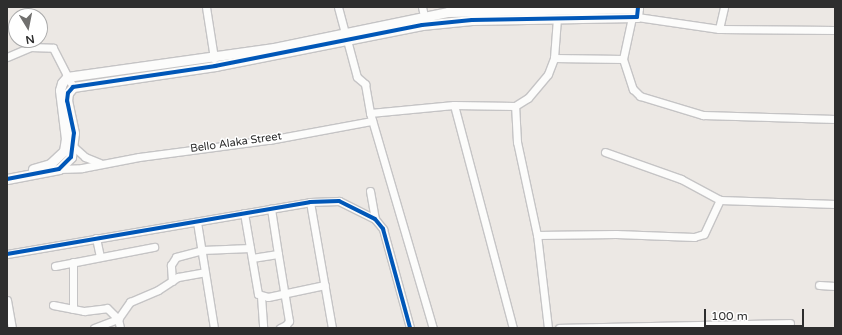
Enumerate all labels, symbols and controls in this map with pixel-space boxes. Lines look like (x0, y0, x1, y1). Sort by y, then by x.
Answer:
north arrow (8, 8, 48, 48)
text: N (25, 32, 35, 46)
street label: Bello Alaka Street (189, 130, 283, 156)
scale bar (706, 301, 806, 327)
text: 100 m (711, 309, 748, 323)

